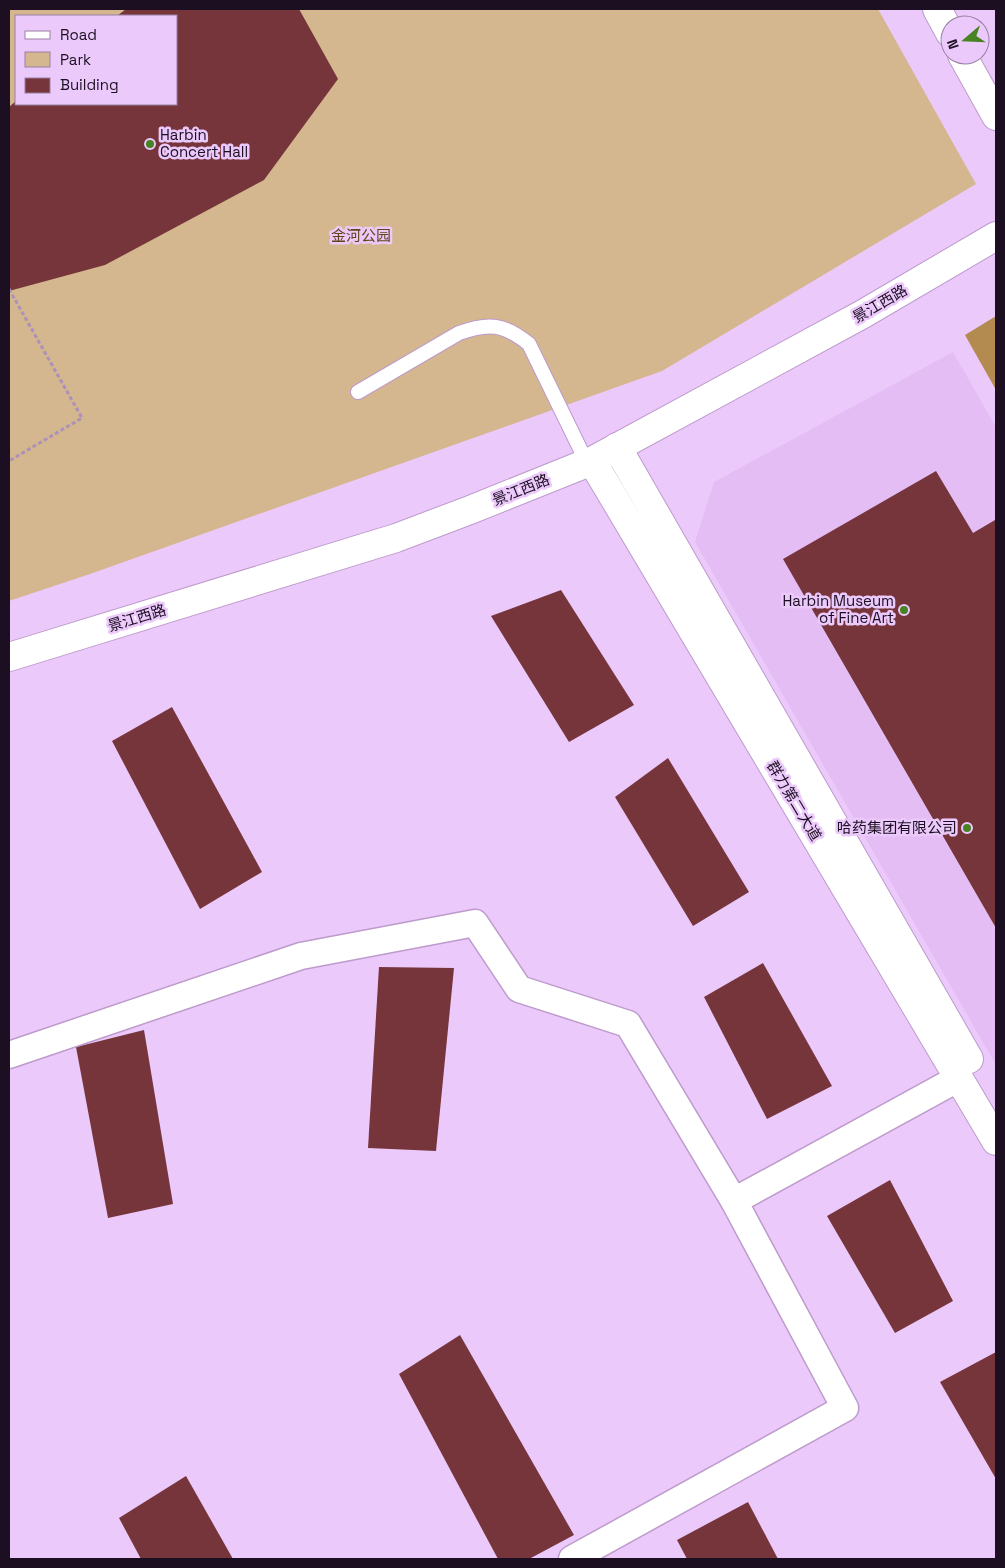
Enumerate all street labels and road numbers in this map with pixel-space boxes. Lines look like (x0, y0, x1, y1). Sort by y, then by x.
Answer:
street label: 景江西路 (849, 280, 910, 327)
street label: 景江西路 (489, 469, 552, 510)
street label: 景江西路 (105, 600, 168, 635)
street label: 群力第二大道 (763, 757, 826, 844)

